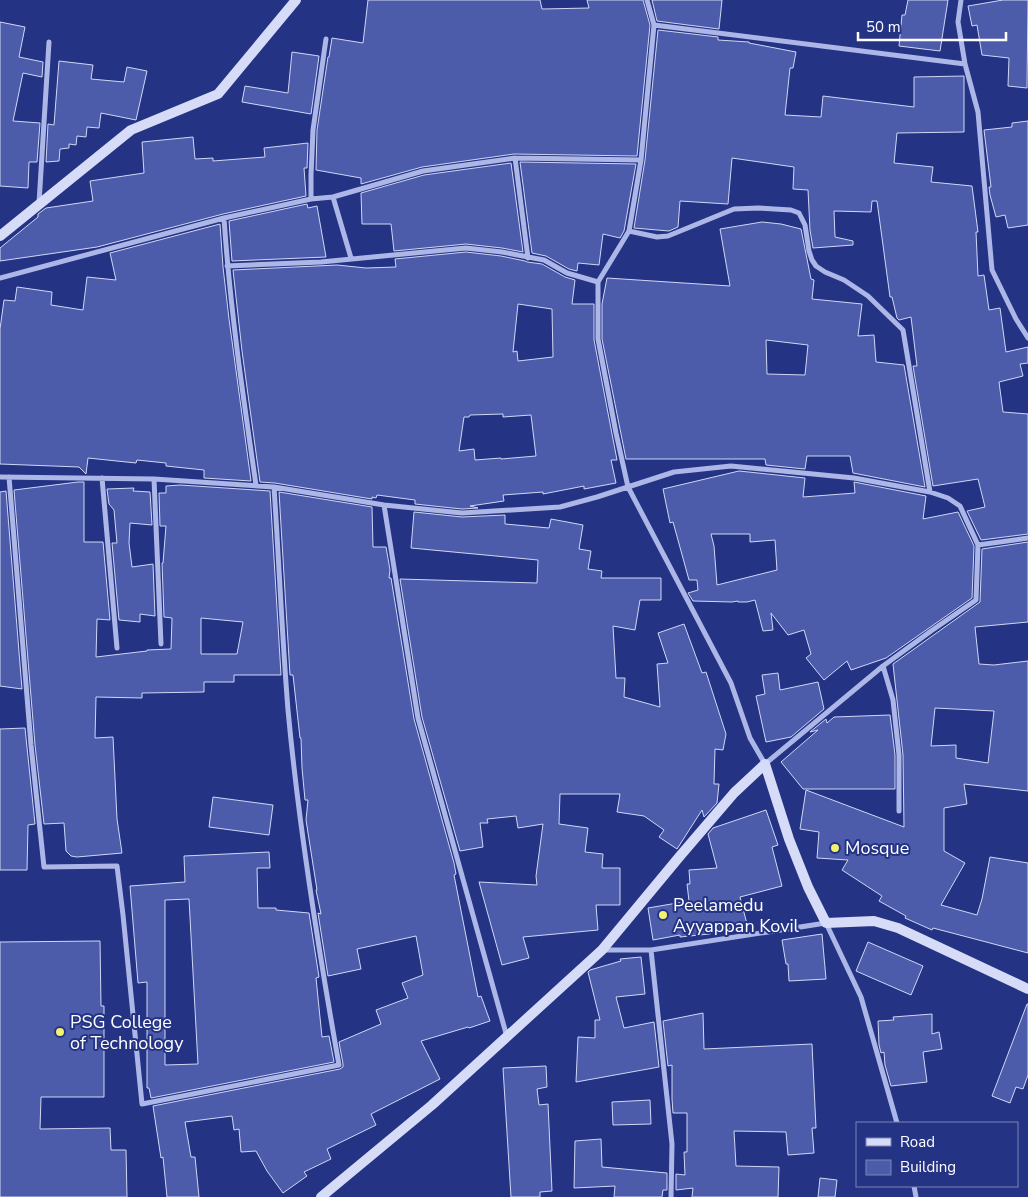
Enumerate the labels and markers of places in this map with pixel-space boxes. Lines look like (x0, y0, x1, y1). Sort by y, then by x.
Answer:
place label: Mosque (845, 836, 909, 860)
marker: Mosque (829, 842, 841, 854)
place label: Peelamedu Ayyappan Kovil (673, 893, 800, 938)
marker: Peelamedu Ayyappan Kovil (657, 909, 669, 921)
place label: PSG College of Technology (70, 1010, 184, 1055)
marker: PSG College of Technology (54, 1026, 66, 1038)

